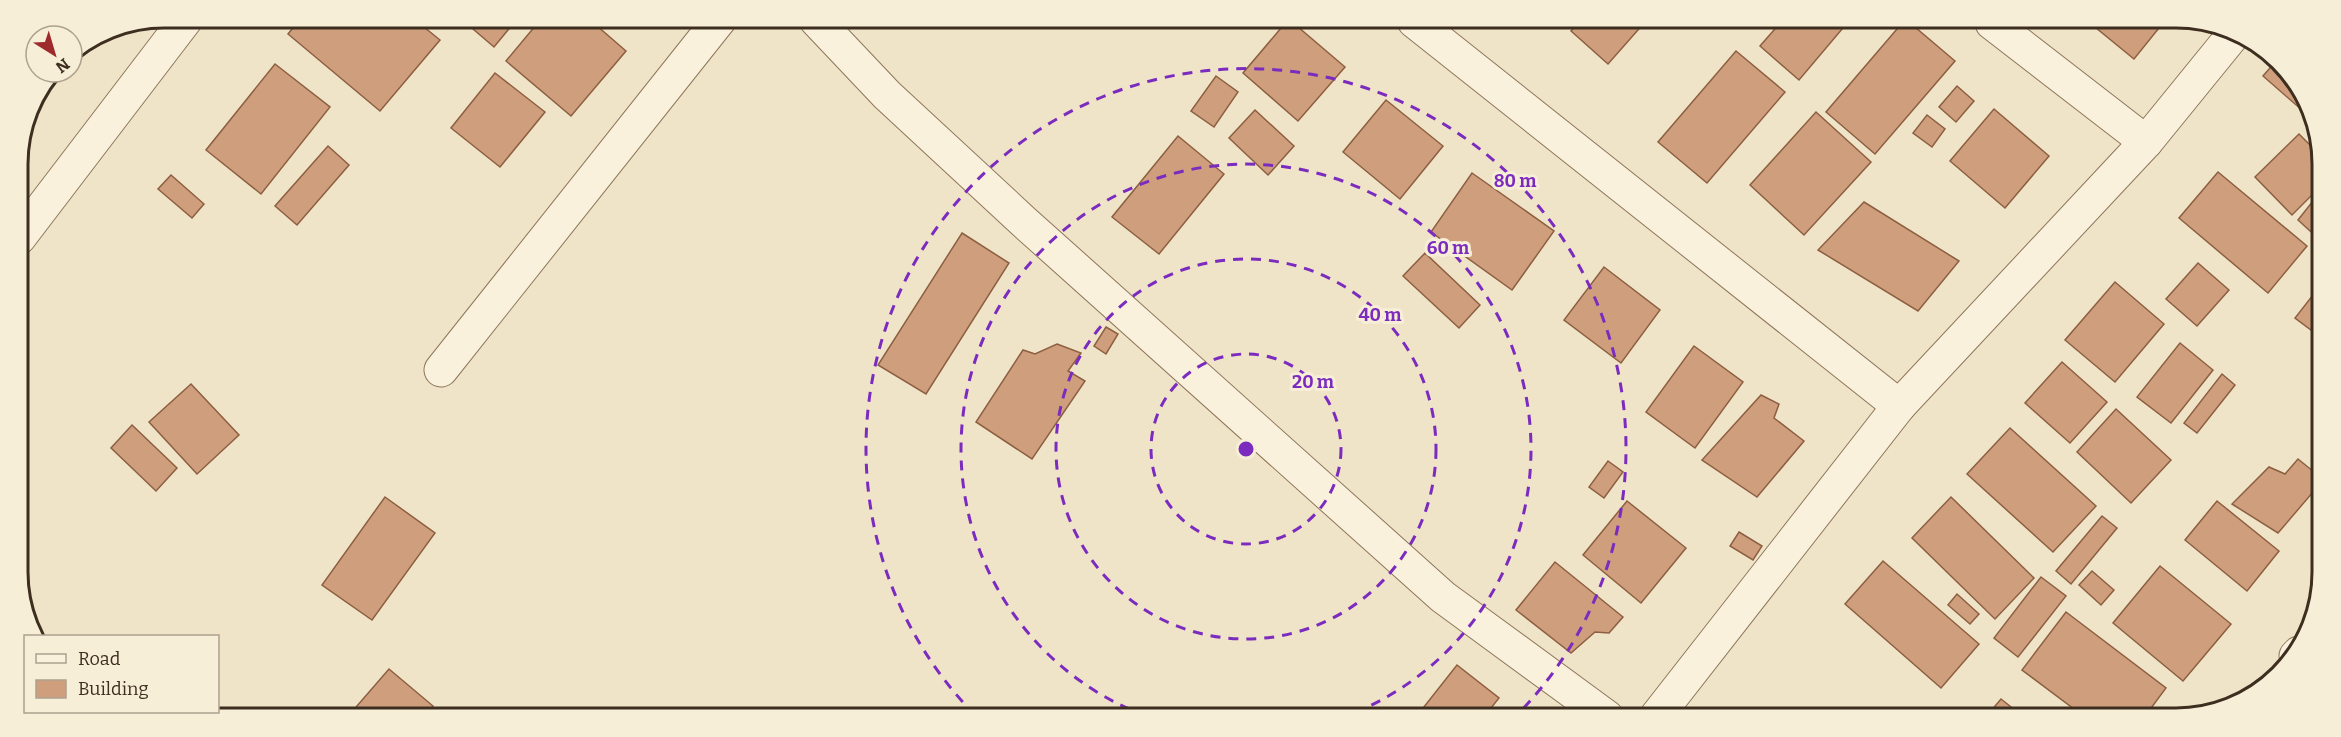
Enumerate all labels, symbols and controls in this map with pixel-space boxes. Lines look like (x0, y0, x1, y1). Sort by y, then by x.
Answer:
north arrow (24, 24, 84, 84)
text: N (52, 54, 73, 77)
text: 80 m (1494, 170, 1536, 192)
text: 60 m (1427, 237, 1469, 259)
text: 40 m (1359, 304, 1401, 326)
text: 20 m (1292, 371, 1334, 393)
centre of rings (1236, 439, 1256, 459)
legend (24, 635, 219, 713)
text: Road (78, 648, 121, 670)
text: Building (78, 678, 149, 700)

